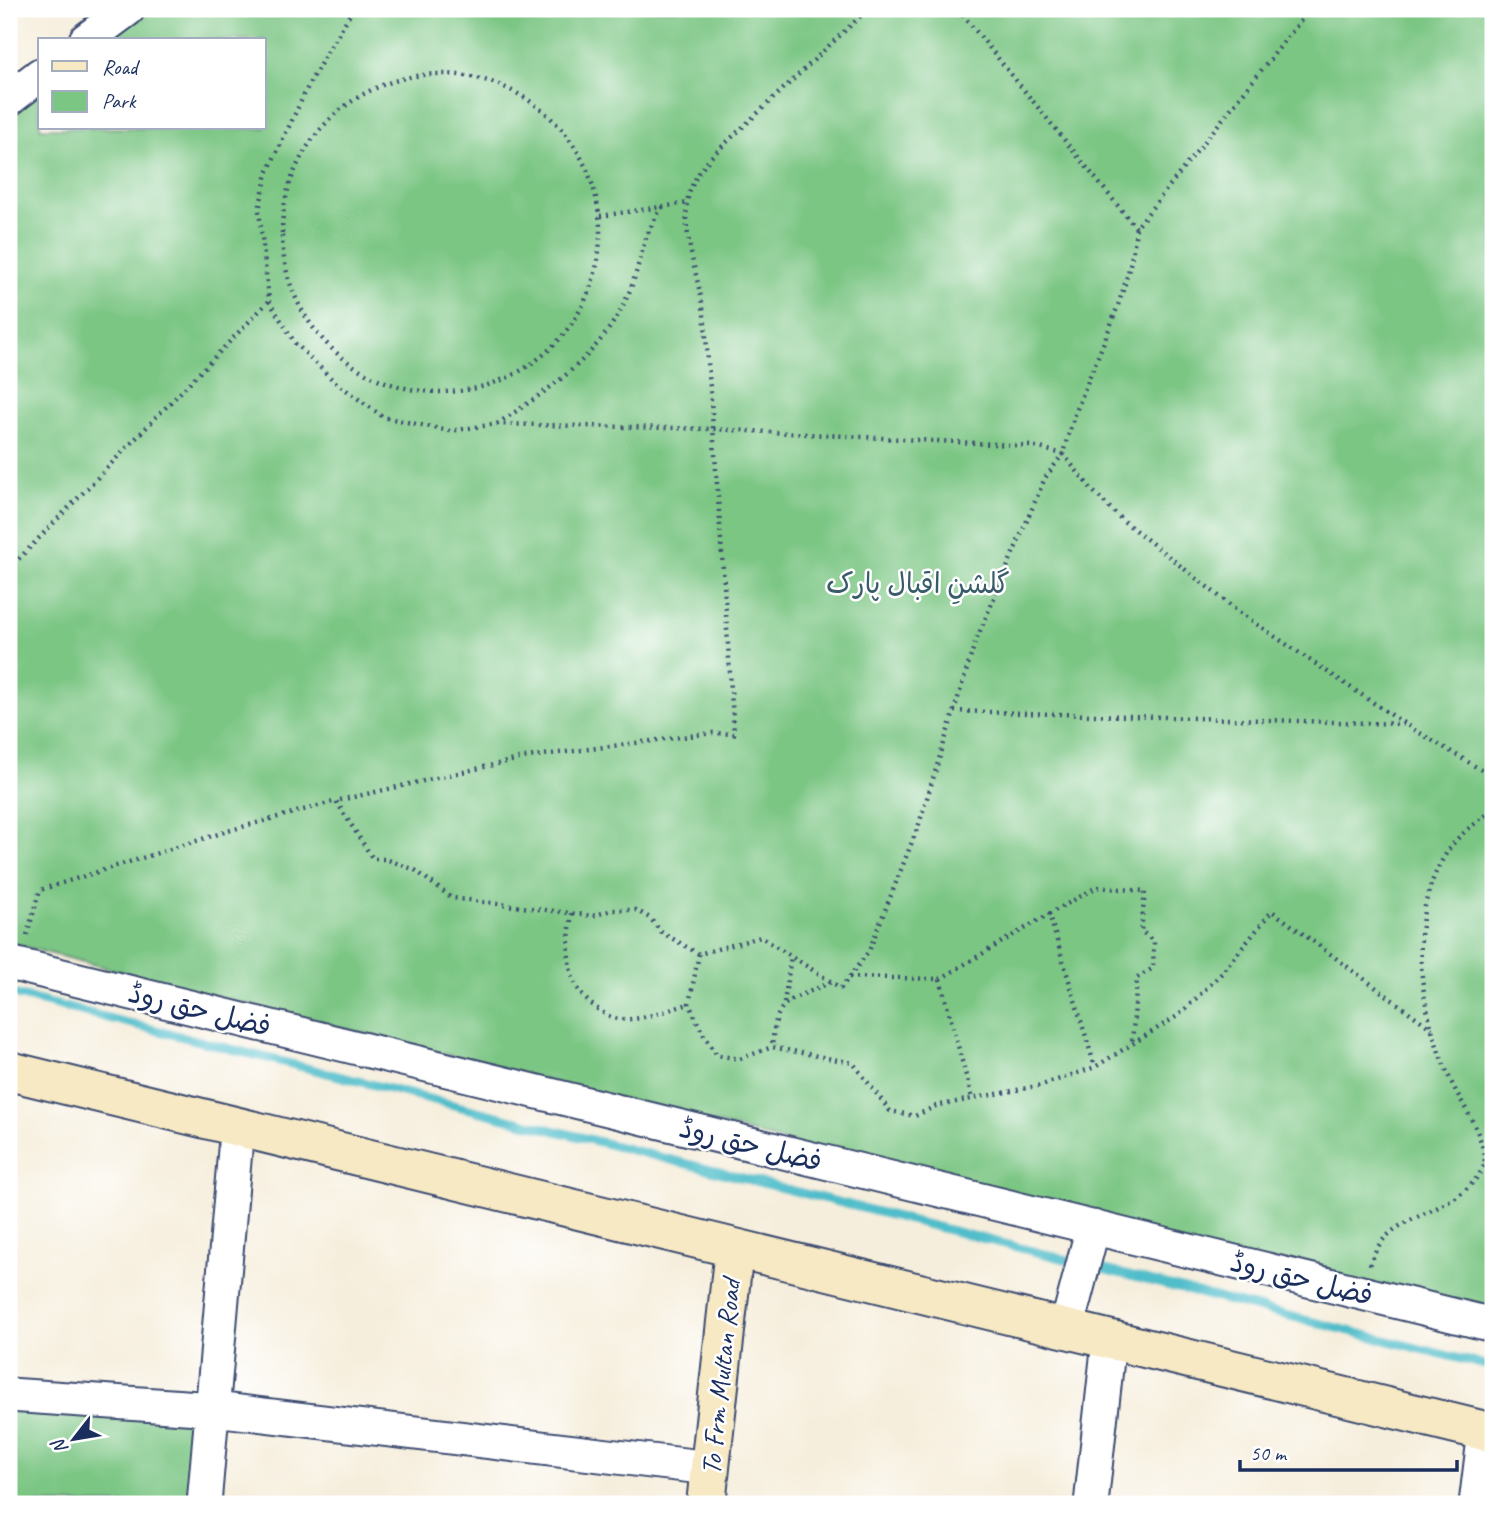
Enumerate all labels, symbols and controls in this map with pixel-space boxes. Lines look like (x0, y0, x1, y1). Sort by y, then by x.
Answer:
legend (38, 38, 266, 130)
text: Road (102, 54, 141, 80)
text: Park (102, 88, 137, 114)
park label: گلشنِ اقبال پارک (826, 566, 1010, 604)
street label: فضل حق روڈ (125, 975, 275, 1044)
street label: فضل حق روڈ (676, 1110, 826, 1179)
street label: فضل حق روڈ (1227, 1244, 1377, 1313)
street label: To Frm Multan Road (693, 1273, 749, 1477)
north arrow (38, 1404, 108, 1474)
scale bar (1240, 1429, 1456, 1473)
text: N (45, 1433, 74, 1458)
text: 50 m (1250, 1440, 1288, 1466)

